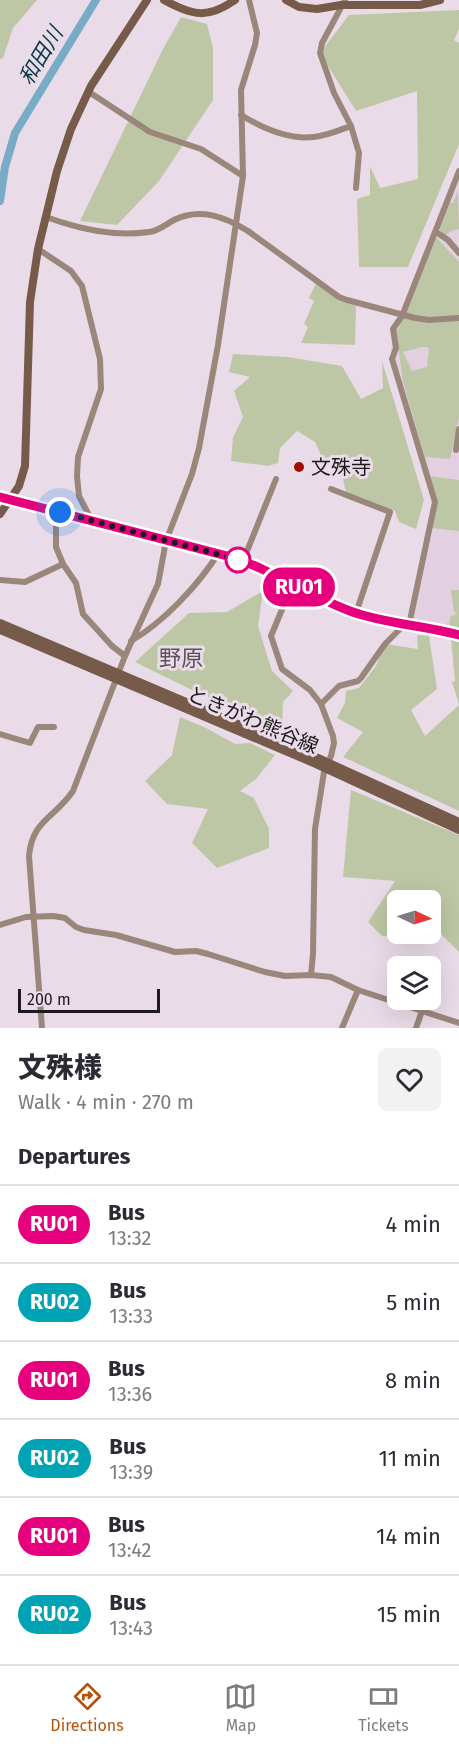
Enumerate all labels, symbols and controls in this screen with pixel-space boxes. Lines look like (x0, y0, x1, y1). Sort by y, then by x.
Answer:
water label: 和田川 (14, 21, 69, 90)
place label: 文殊寺 (311, 455, 371, 479)
marker: 文殊寺 (292, 460, 306, 474)
your location (45, 497, 75, 527)
unlabelled marker (225, 547, 251, 573)
line badge: RU01 (257, 568, 341, 606)
text: RU01 (275, 574, 323, 600)
district label: 野原 (159, 645, 203, 672)
street label: ときがわ熊谷線 (184, 682, 322, 758)
north arrow (387, 890, 441, 944)
map controls (387, 890, 441, 1010)
button: layers (387, 956, 441, 1010)
scale bar (18, 986, 160, 1013)
text: 200 m (27, 990, 71, 1009)
button: heart (378, 1048, 441, 1111)
text: 文殊様 (18, 1051, 102, 1084)
text: Walk · 4 min · 270 m (18, 1090, 194, 1114)
text: Departures (18, 1143, 130, 1170)
text: Bus (108, 1199, 145, 1226)
text: RU01 (30, 1211, 78, 1237)
text: 4 min (386, 1211, 441, 1238)
text: 13:32 (108, 1226, 151, 1250)
text: Bus (109, 1277, 146, 1304)
text: RU02 (30, 1289, 79, 1315)
text: 5 min (386, 1289, 441, 1316)
text: 13:33 (109, 1304, 153, 1328)
text: Bus (108, 1355, 145, 1382)
text: RU01 (30, 1367, 78, 1393)
text: 8 min (385, 1367, 441, 1394)
text: 13:36 (108, 1382, 152, 1406)
text: Bus (109, 1433, 146, 1460)
text: RU02 (30, 1445, 79, 1471)
text: 11 min (378, 1445, 441, 1472)
text: 13:39 (109, 1460, 153, 1484)
text: Bus (108, 1511, 145, 1538)
text: RU01 (30, 1523, 78, 1549)
text: 14 min (376, 1523, 441, 1550)
text: 13:42 (108, 1538, 152, 1562)
text: Bus (109, 1589, 146, 1616)
text: RU02 (30, 1601, 79, 1627)
text: 15 min (377, 1601, 441, 1628)
text: 13:43 (109, 1616, 153, 1640)
tab: Directions (50, 1680, 124, 1735)
tab: Map (224, 1680, 257, 1735)
tab: Tickets (358, 1680, 409, 1735)

